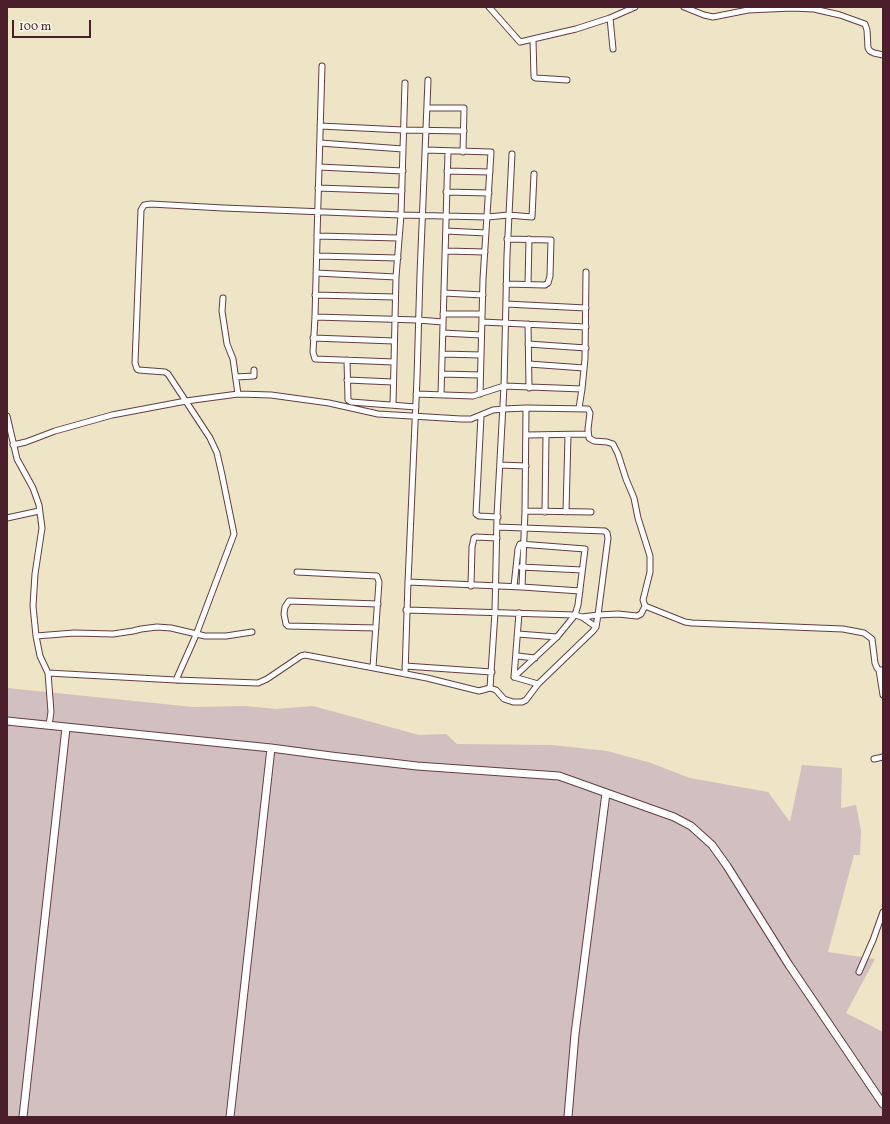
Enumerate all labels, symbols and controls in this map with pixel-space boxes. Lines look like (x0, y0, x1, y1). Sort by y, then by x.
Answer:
scale bar (14, 12, 93, 38)
text: 100 m (19, 19, 51, 35)

